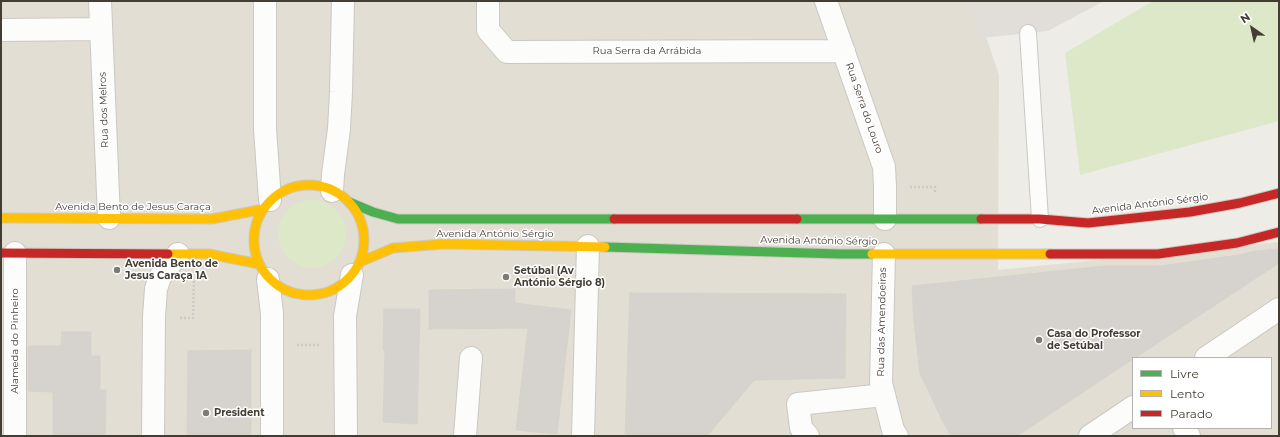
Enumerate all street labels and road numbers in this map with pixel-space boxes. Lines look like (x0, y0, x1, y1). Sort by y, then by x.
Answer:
street label: Rua Serra da Arrábida (593, 45, 701, 57)
street label: Rua Serra do Louro (843, 61, 885, 155)
street label: Rua dos Melros (97, 72, 111, 148)
street label: Avenida António Sérgio (1091, 191, 1209, 217)
street label: Avenida Bento de Jesus Caraça (55, 201, 211, 213)
street label: Avenida António Sérgio (436, 228, 554, 240)
street label: Avenida António Sérgio (760, 234, 878, 248)
street label: Rua das Amendoeiras (875, 267, 889, 377)
street label: Alameda do Pinheiro (9, 288, 21, 394)

